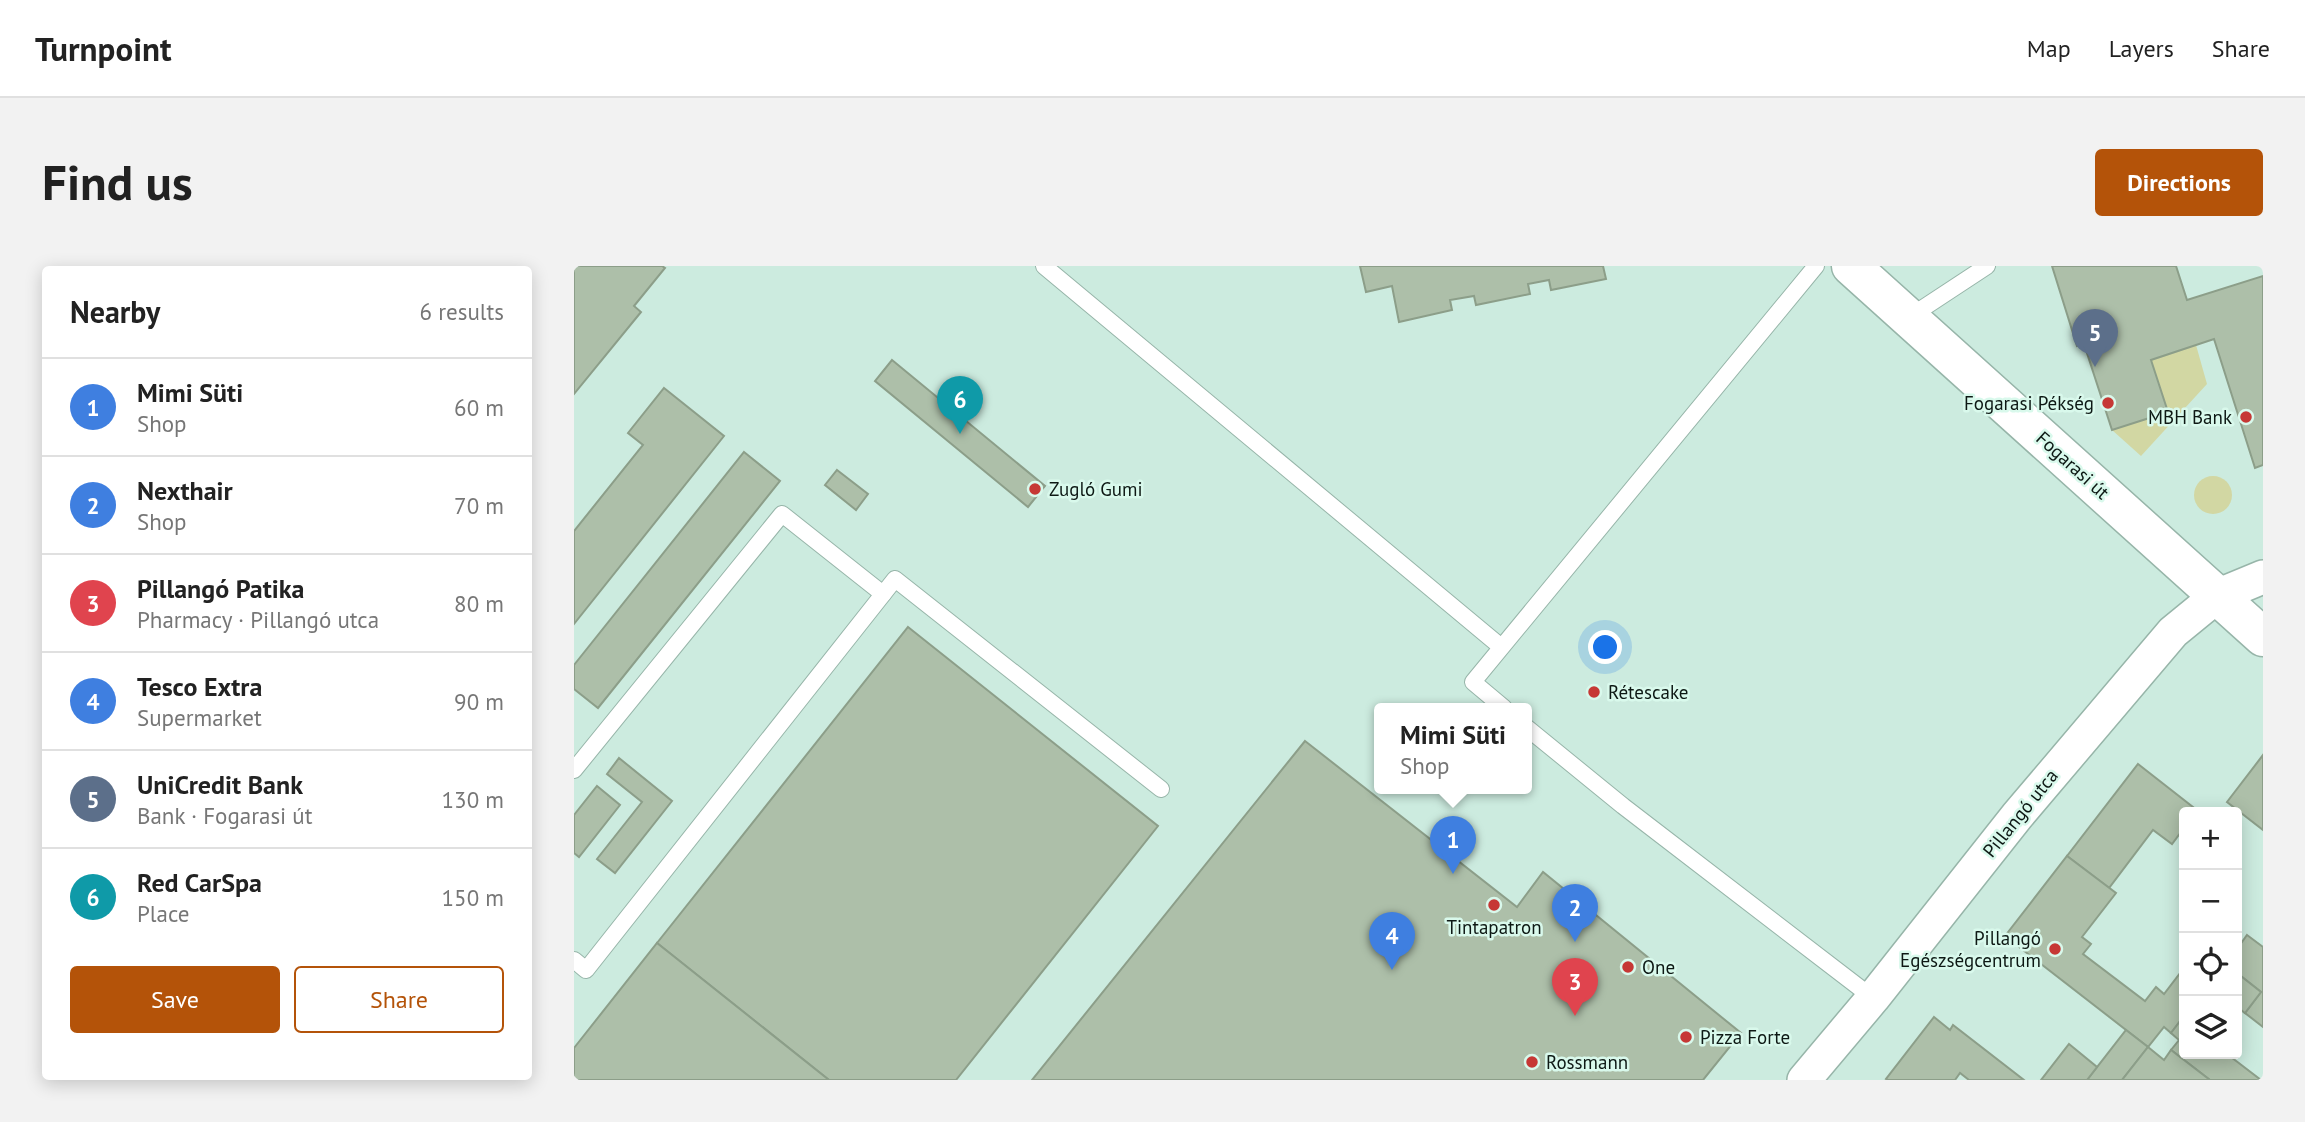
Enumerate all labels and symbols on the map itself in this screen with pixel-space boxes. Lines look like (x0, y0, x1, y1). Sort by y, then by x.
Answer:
pin: 5 (2072, 309, 2118, 367)
pin: 6 (937, 376, 983, 434)
place label: Fogarasi Pékség (1964, 391, 2094, 415)
marker: Fogarasi Pékség (2100, 395, 2116, 411)
place label: MBH Bank (2148, 405, 2232, 429)
marker: MBH Bank (2238, 409, 2254, 425)
street label: Fogarasi út (2031, 426, 2115, 505)
place label: Zugló Gumi (1049, 477, 1143, 501)
marker: Zugló Gumi (1027, 481, 1043, 497)
your location (1588, 630, 1622, 664)
place label: Rétescake (1608, 680, 1688, 704)
marker: Rétescake (1586, 684, 1602, 700)
street label: Pillangó utca (1977, 764, 2063, 862)
pin: 1 (1430, 816, 1476, 874)
pin: 2 (1552, 884, 1598, 942)
marker: Tintapatron (1486, 897, 1502, 913)
pin: 4 (1369, 912, 1415, 970)
place label: Tintapatron (1446, 915, 1542, 939)
place label: Pillangó Egészségcentrum (1900, 926, 2041, 972)
marker: Pillangó Egészségcentrum (2047, 941, 2063, 957)
place label: One (1642, 955, 1675, 979)
pin: 3 (1552, 958, 1598, 1016)
marker: One (1620, 959, 1636, 975)
place label: Pizza Forte (1700, 1025, 1790, 1049)
marker: Pizza Forte (1678, 1029, 1694, 1045)
place label: Rossmann (1546, 1050, 1628, 1074)
marker: Rossmann (1524, 1054, 1540, 1070)

